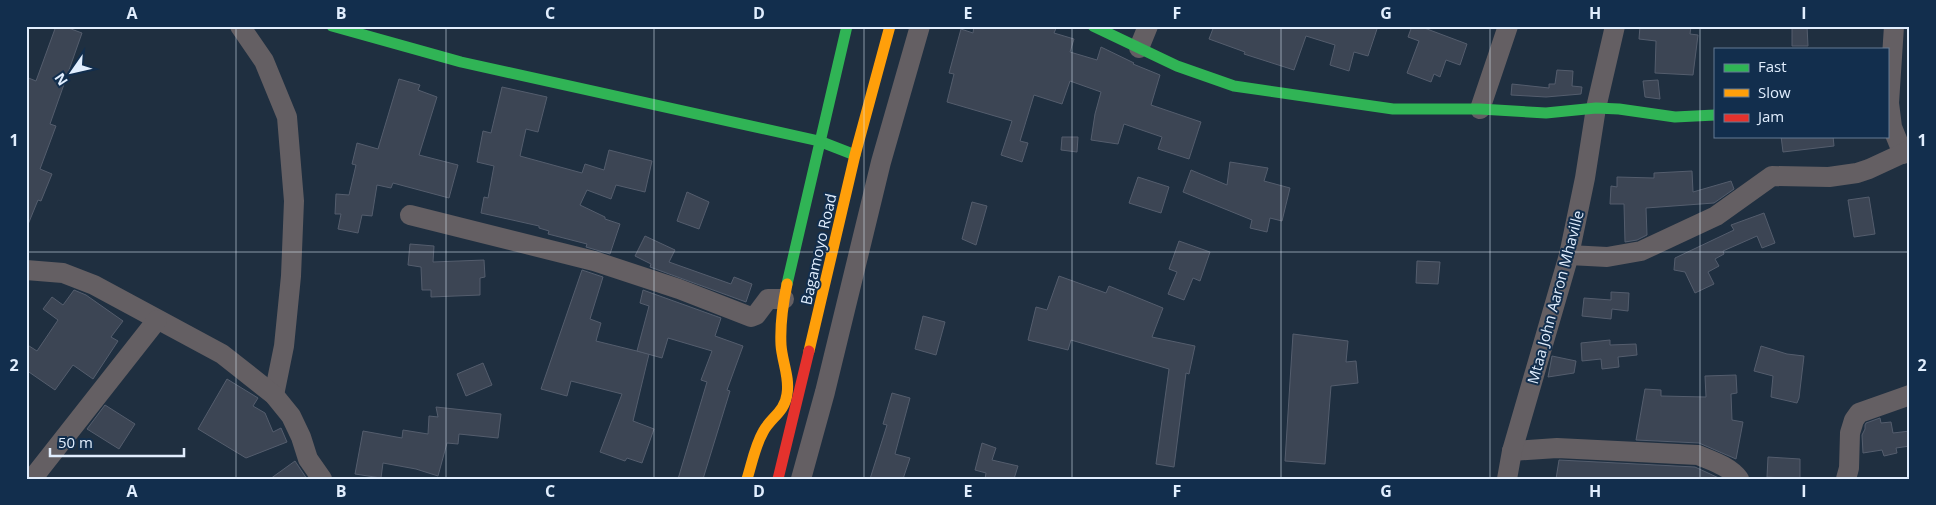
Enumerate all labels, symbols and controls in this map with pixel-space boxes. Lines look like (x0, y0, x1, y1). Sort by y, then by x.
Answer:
text: A (126, 2, 138, 24)
text: B (336, 2, 346, 24)
text: C (545, 2, 555, 24)
text: D (753, 2, 765, 24)
text: E (964, 2, 973, 24)
text: F (1173, 2, 1181, 24)
text: G (1380, 2, 1392, 24)
text: H (1589, 2, 1601, 24)
text: I (1801, 2, 1807, 24)
north arrow (48, 48, 98, 98)
legend (1714, 48, 1888, 138)
text: Fast (1758, 56, 1787, 76)
text: N (50, 70, 72, 90)
text: Slow (1758, 82, 1791, 102)
text: Jam (1756, 106, 1784, 126)
text: 1 (9, 129, 19, 151)
text: 1 (1917, 129, 1927, 151)
street label: Bagamoyo Road (795, 191, 841, 307)
street label: Mtaa John Aaron Mhaville (1522, 208, 1588, 386)
text: 2 (9, 354, 19, 376)
text: 2 (1917, 354, 1927, 376)
scale bar (50, 425, 184, 457)
text: 50 m (58, 432, 93, 452)
text: A (126, 480, 138, 502)
text: B (336, 480, 346, 502)
text: C (545, 480, 555, 502)
text: D (753, 480, 765, 502)
text: E (964, 480, 973, 502)
text: F (1173, 480, 1181, 502)
text: G (1380, 480, 1392, 502)
text: H (1589, 480, 1601, 502)
text: I (1801, 480, 1807, 502)

